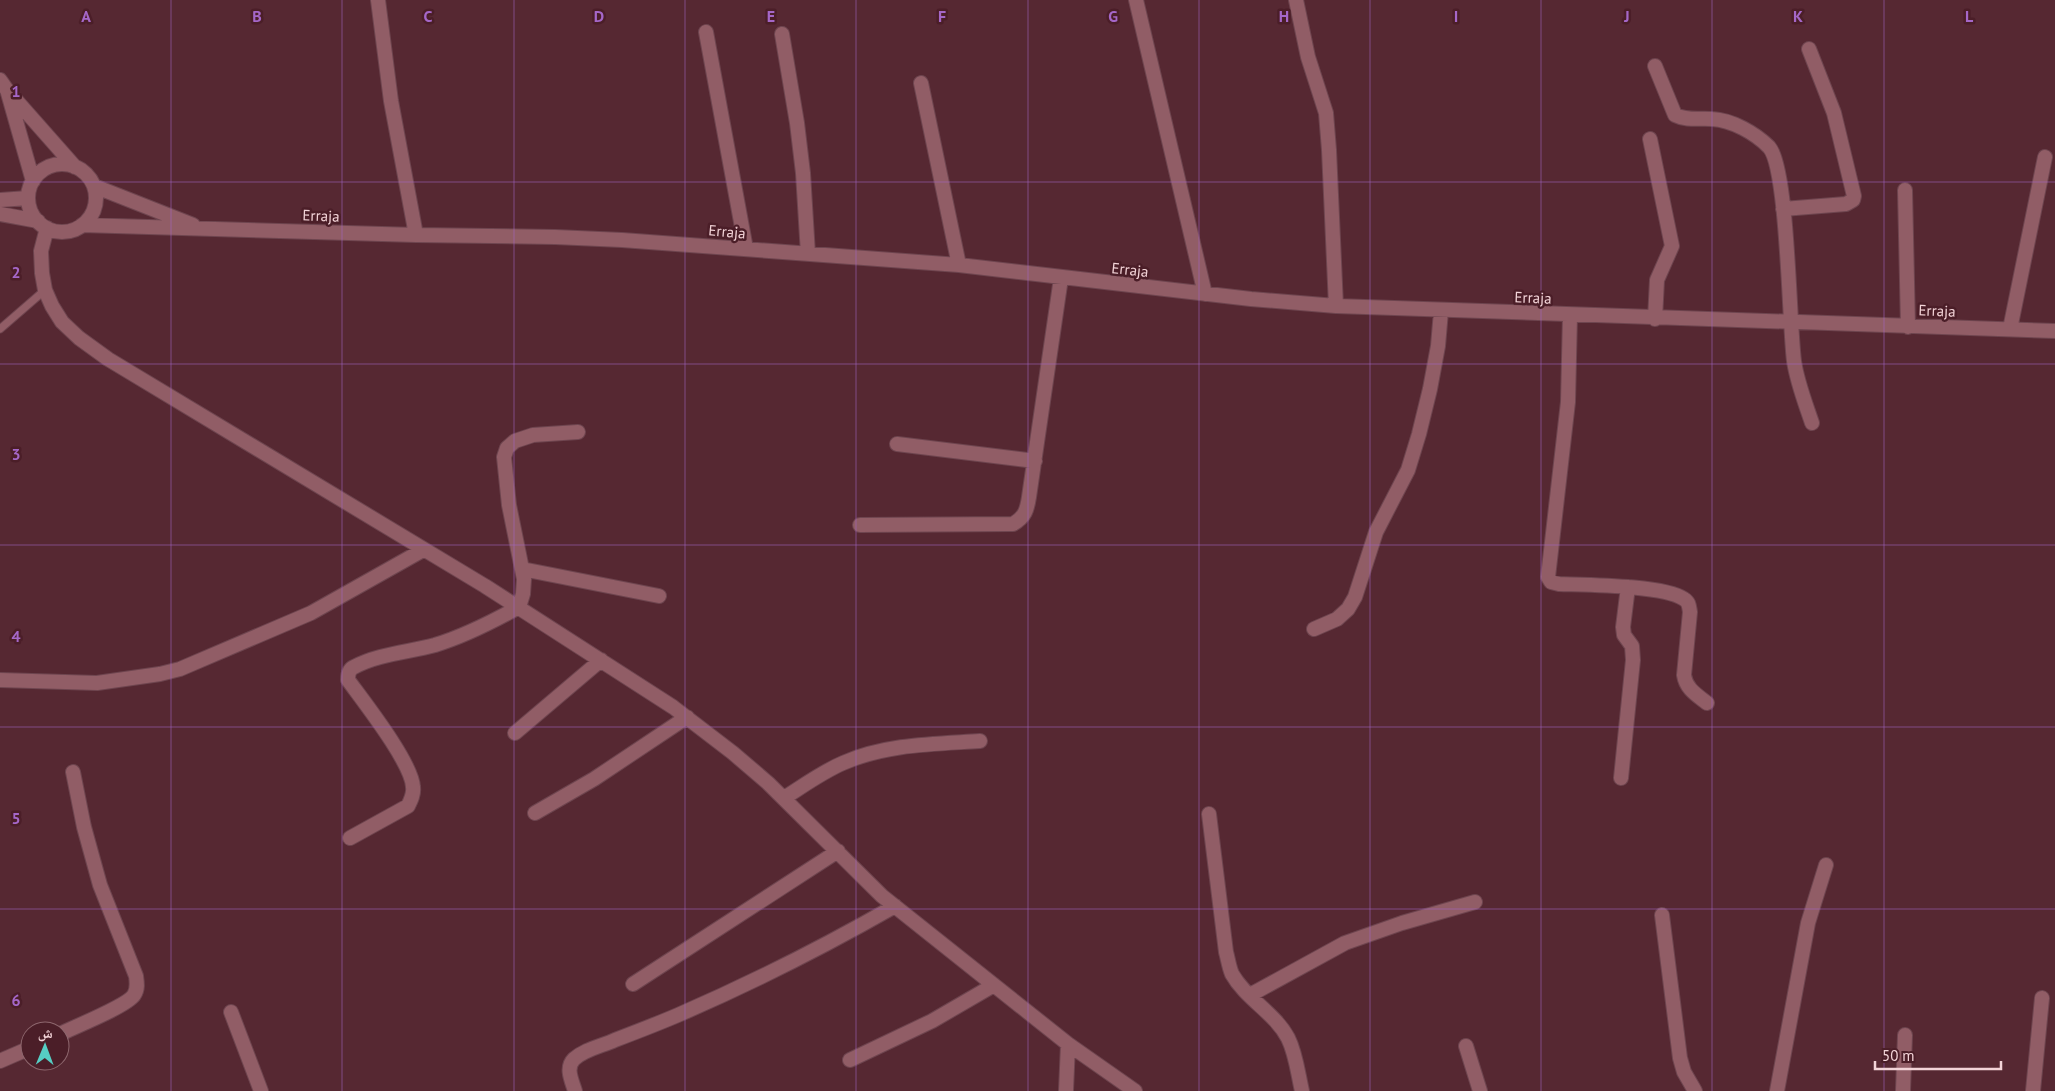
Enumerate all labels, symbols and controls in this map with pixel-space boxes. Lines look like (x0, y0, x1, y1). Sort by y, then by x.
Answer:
text: A (81, 6, 91, 26)
text: B (252, 6, 262, 26)
text: C (424, 6, 433, 26)
text: D (594, 6, 604, 26)
text: E (767, 6, 775, 26)
text: F (938, 6, 946, 26)
text: G (1108, 6, 1118, 26)
text: H (1279, 6, 1289, 26)
text: I (1454, 6, 1458, 26)
text: J (1623, 6, 1630, 26)
text: K (1793, 6, 1803, 26)
text: L (1965, 6, 1974, 26)
text: 1 (11, 81, 21, 101)
street label: Erraja (302, 205, 340, 226)
street label: Erraja (708, 220, 746, 243)
street label: Erraja (1111, 258, 1150, 281)
text: 2 (11, 262, 21, 282)
street label: Erraja (1514, 287, 1552, 308)
street label: Erraja (1918, 300, 1956, 321)
text: 3 (11, 444, 21, 464)
text: 4 (11, 626, 21, 646)
text: 5 (11, 808, 21, 828)
text: 6 (11, 990, 21, 1010)
north arrow (20, 1021, 70, 1071)
text: ش (38, 1024, 53, 1042)
scale bar (1875, 1038, 2001, 1070)
text: 50 m (1882, 1046, 1915, 1065)

